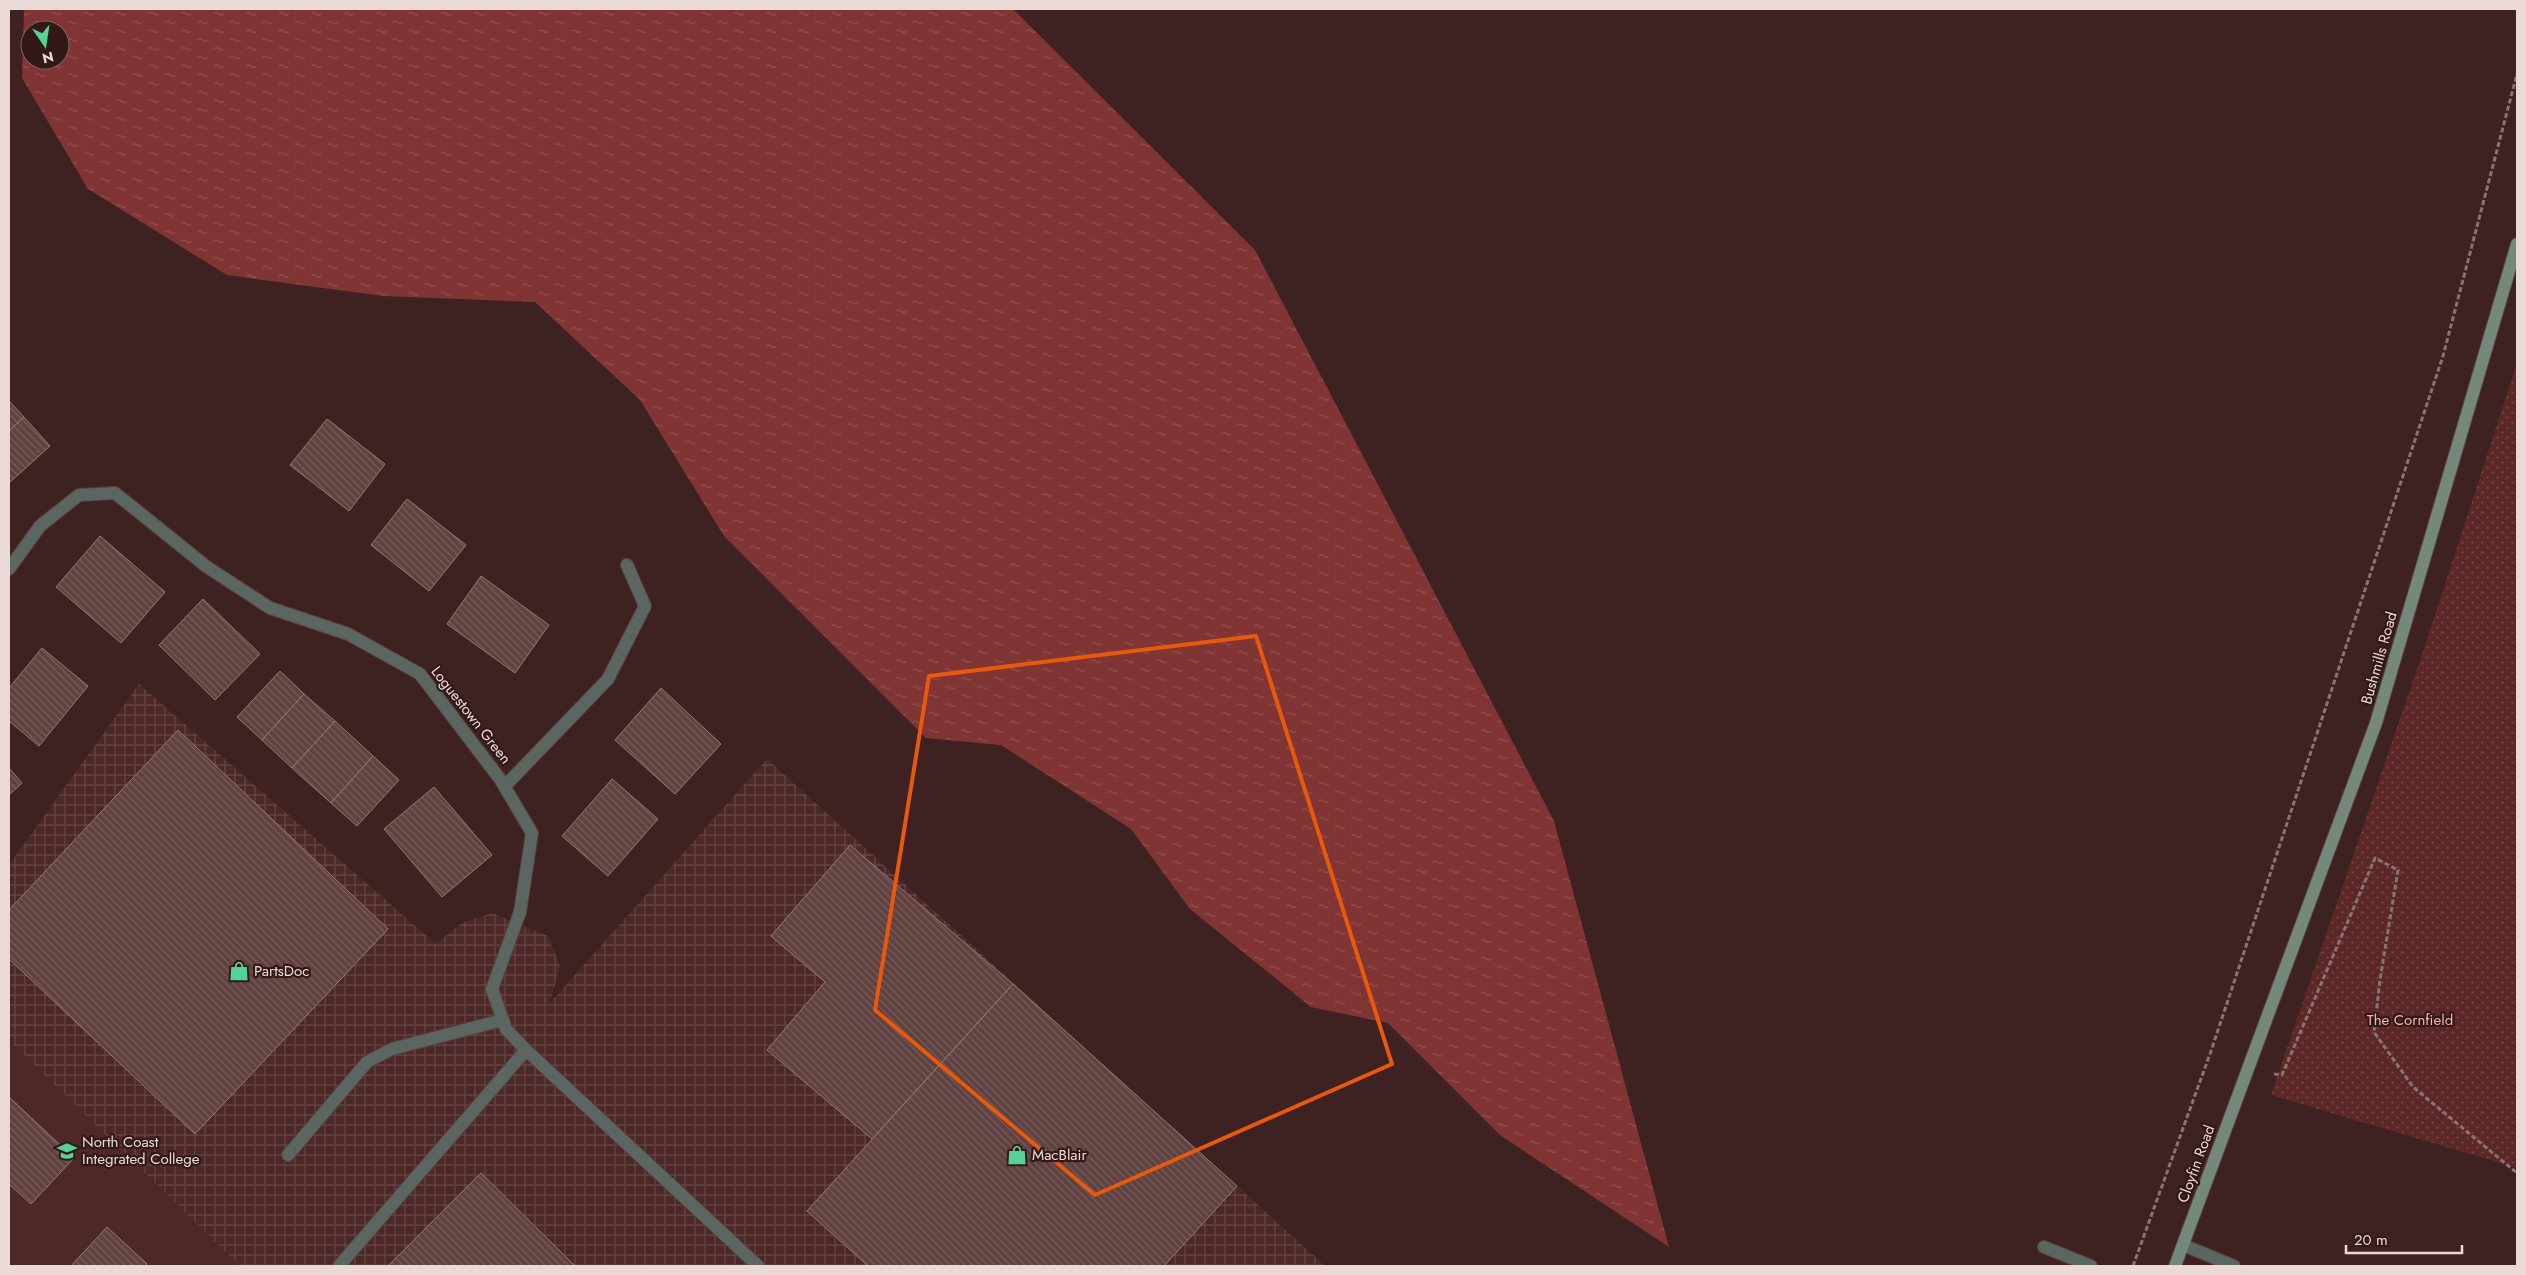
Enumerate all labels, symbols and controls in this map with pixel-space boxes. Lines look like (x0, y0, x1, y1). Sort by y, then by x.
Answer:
north arrow (20, 20, 70, 70)
text: N (40, 47, 56, 69)
street label: Bushmills Road (2355, 609, 2403, 707)
street label: Loguestown Green (426, 661, 516, 769)
shop icon: PartsDoc (228, 960, 250, 982)
place label: PartsDoc (254, 960, 309, 982)
park label: The Cornfield (2367, 1009, 2453, 1031)
street label: Cloyfin Road (2172, 1122, 2220, 1206)
place label: North Coast Integrated College (82, 1131, 200, 1170)
school or university icon: North Coast Integrated College (56, 1140, 78, 1162)
shop icon: MacBlair (1006, 1144, 1028, 1166)
place label: MacBlair (1032, 1144, 1087, 1166)
scale bar (2346, 1222, 2462, 1254)
text: 20 m (2354, 1229, 2388, 1251)

